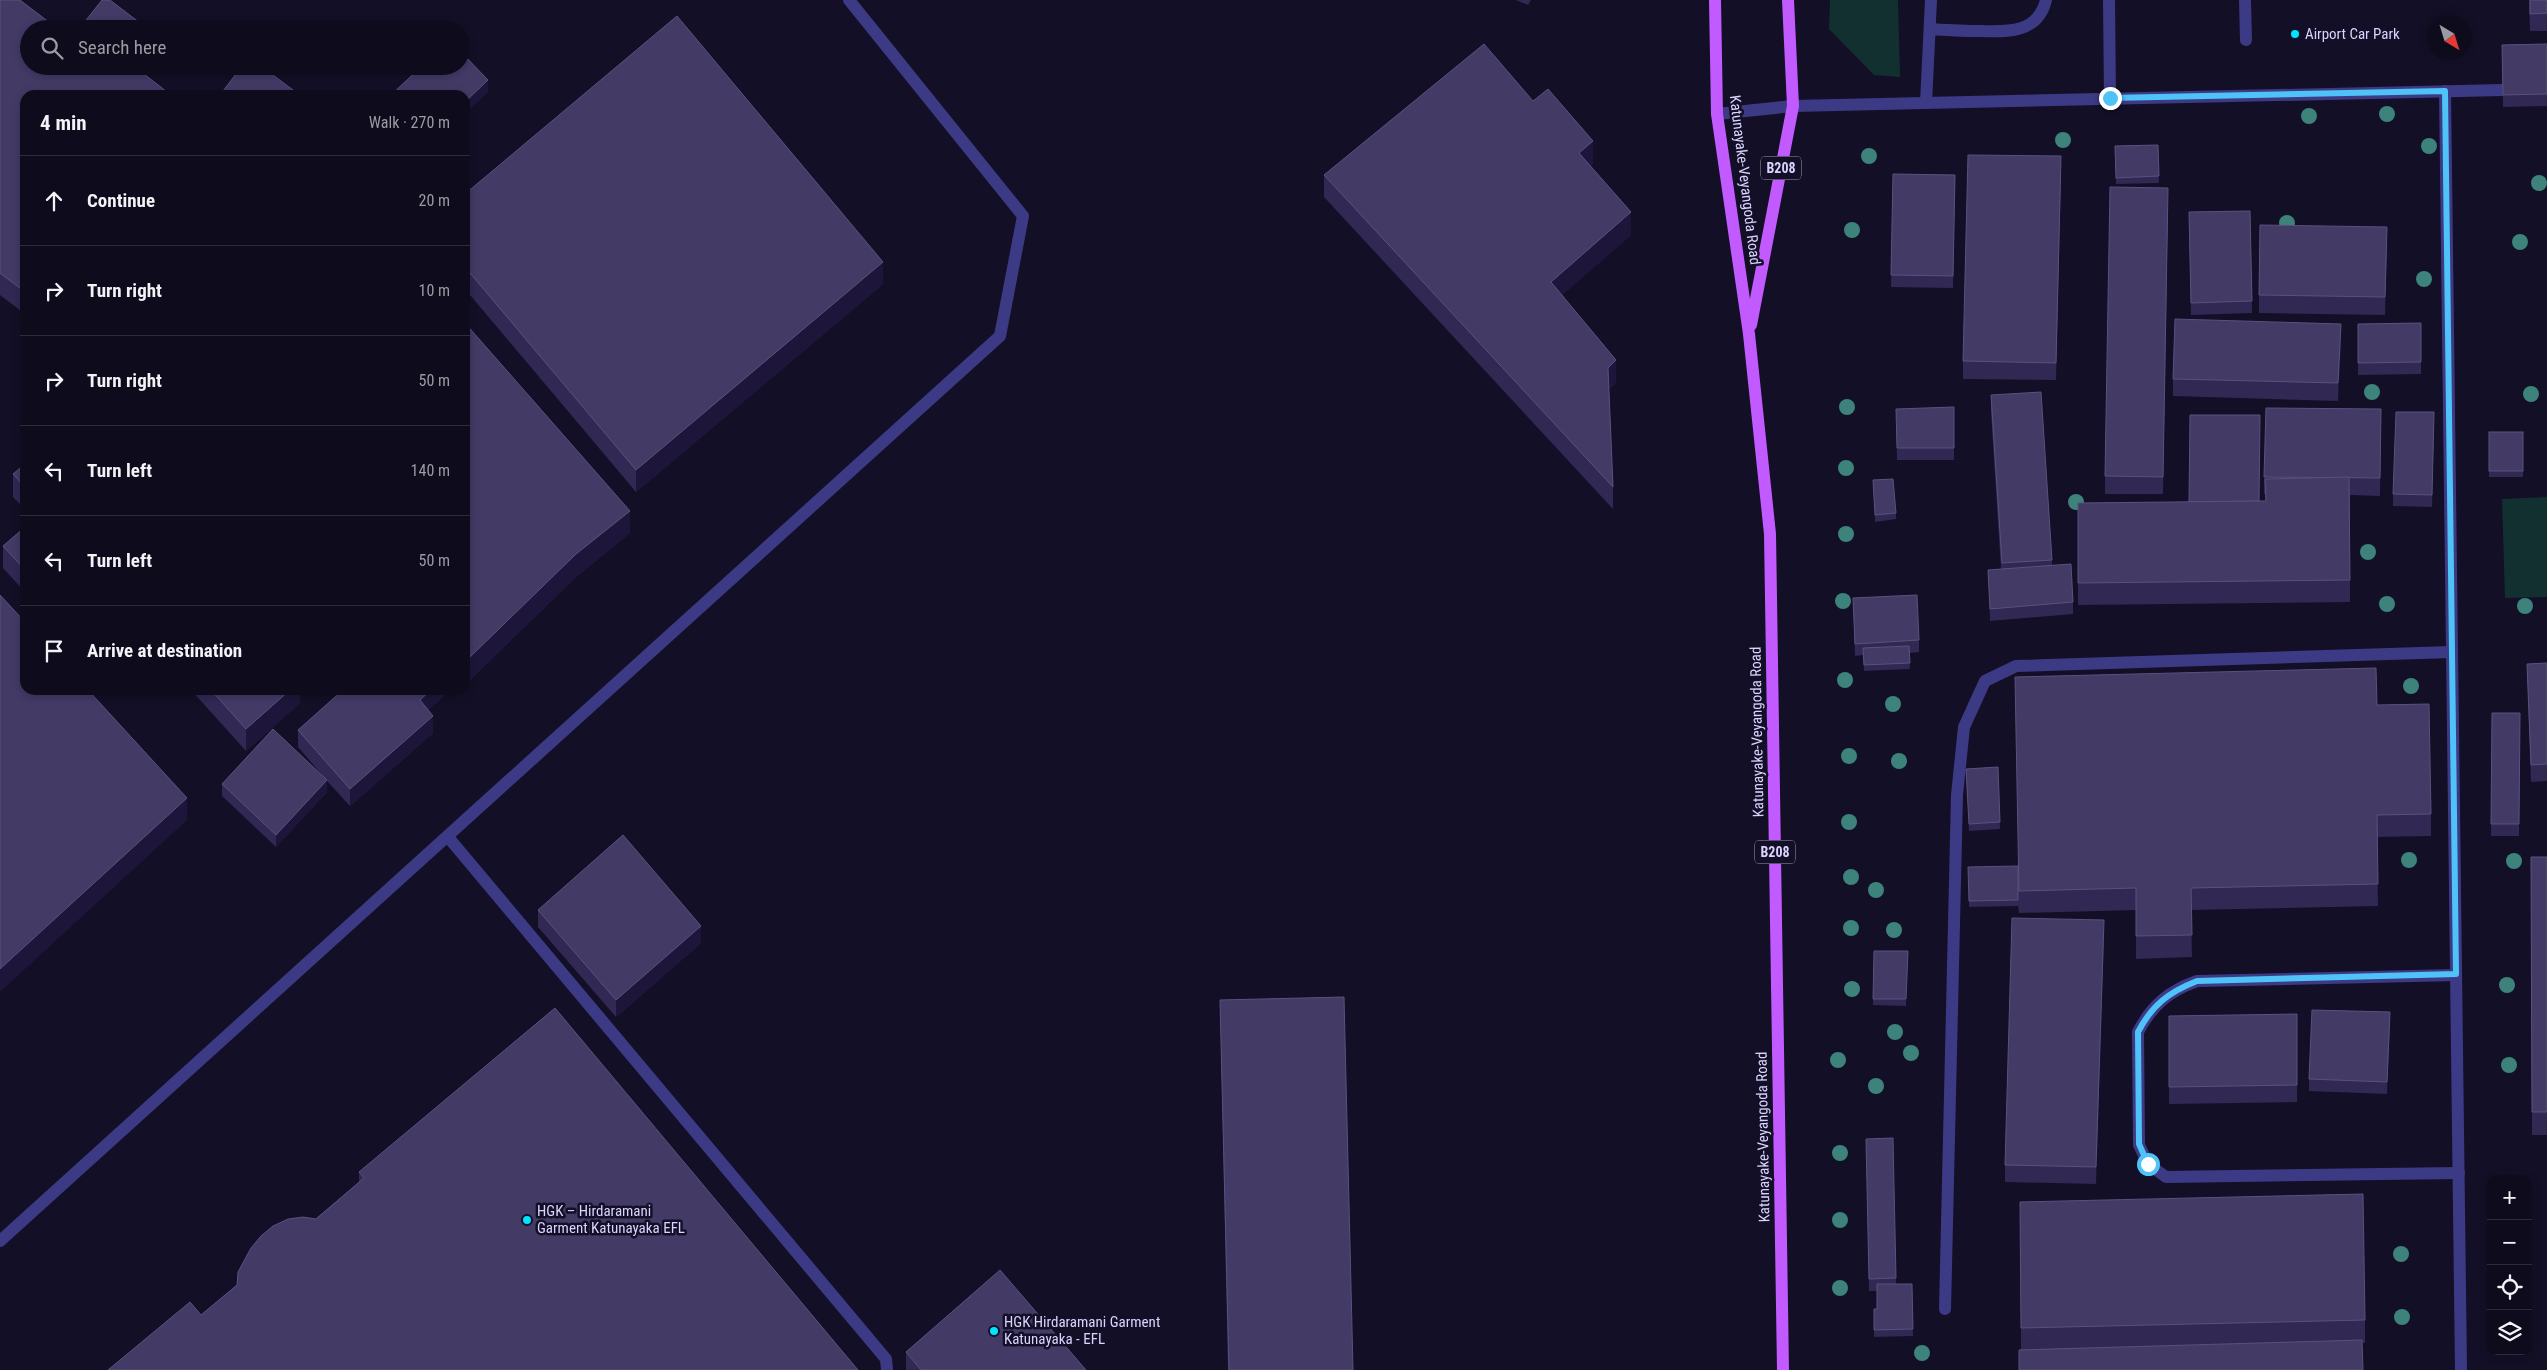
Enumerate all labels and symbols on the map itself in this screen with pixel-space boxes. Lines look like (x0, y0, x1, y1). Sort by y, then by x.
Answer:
north arrow (2427, 15, 2472, 60)
place label: Airport Car Park (2305, 25, 2400, 43)
marker: Airport Car Park (2289, 28, 2301, 40)
route end (2099, 87, 2122, 110)
street label: Katunayake-Veyangoda Road (1726, 94, 1764, 266)
road number: B208 (1761, 156, 1801, 180)
street label: Katunayake-Veyangoda Road (1747, 646, 1767, 818)
road number: B208 (1755, 840, 1795, 864)
street label: Katunayake-Veyangoda Road (1753, 1051, 1773, 1223)
route start (2137, 1153, 2160, 1176)
place label: HGK – Hirdaramani Garment Katunayaka EFL (537, 1202, 685, 1237)
marker: HGK – Hirdaramani Garment Katunayaka EFL (521, 1214, 533, 1226)
place label: HGK Hirdaramani Garment Katunayaka - EFL (1004, 1313, 1160, 1348)
marker: HGK Hirdaramani Garment Katunayaka - EFL (988, 1325, 1000, 1337)

